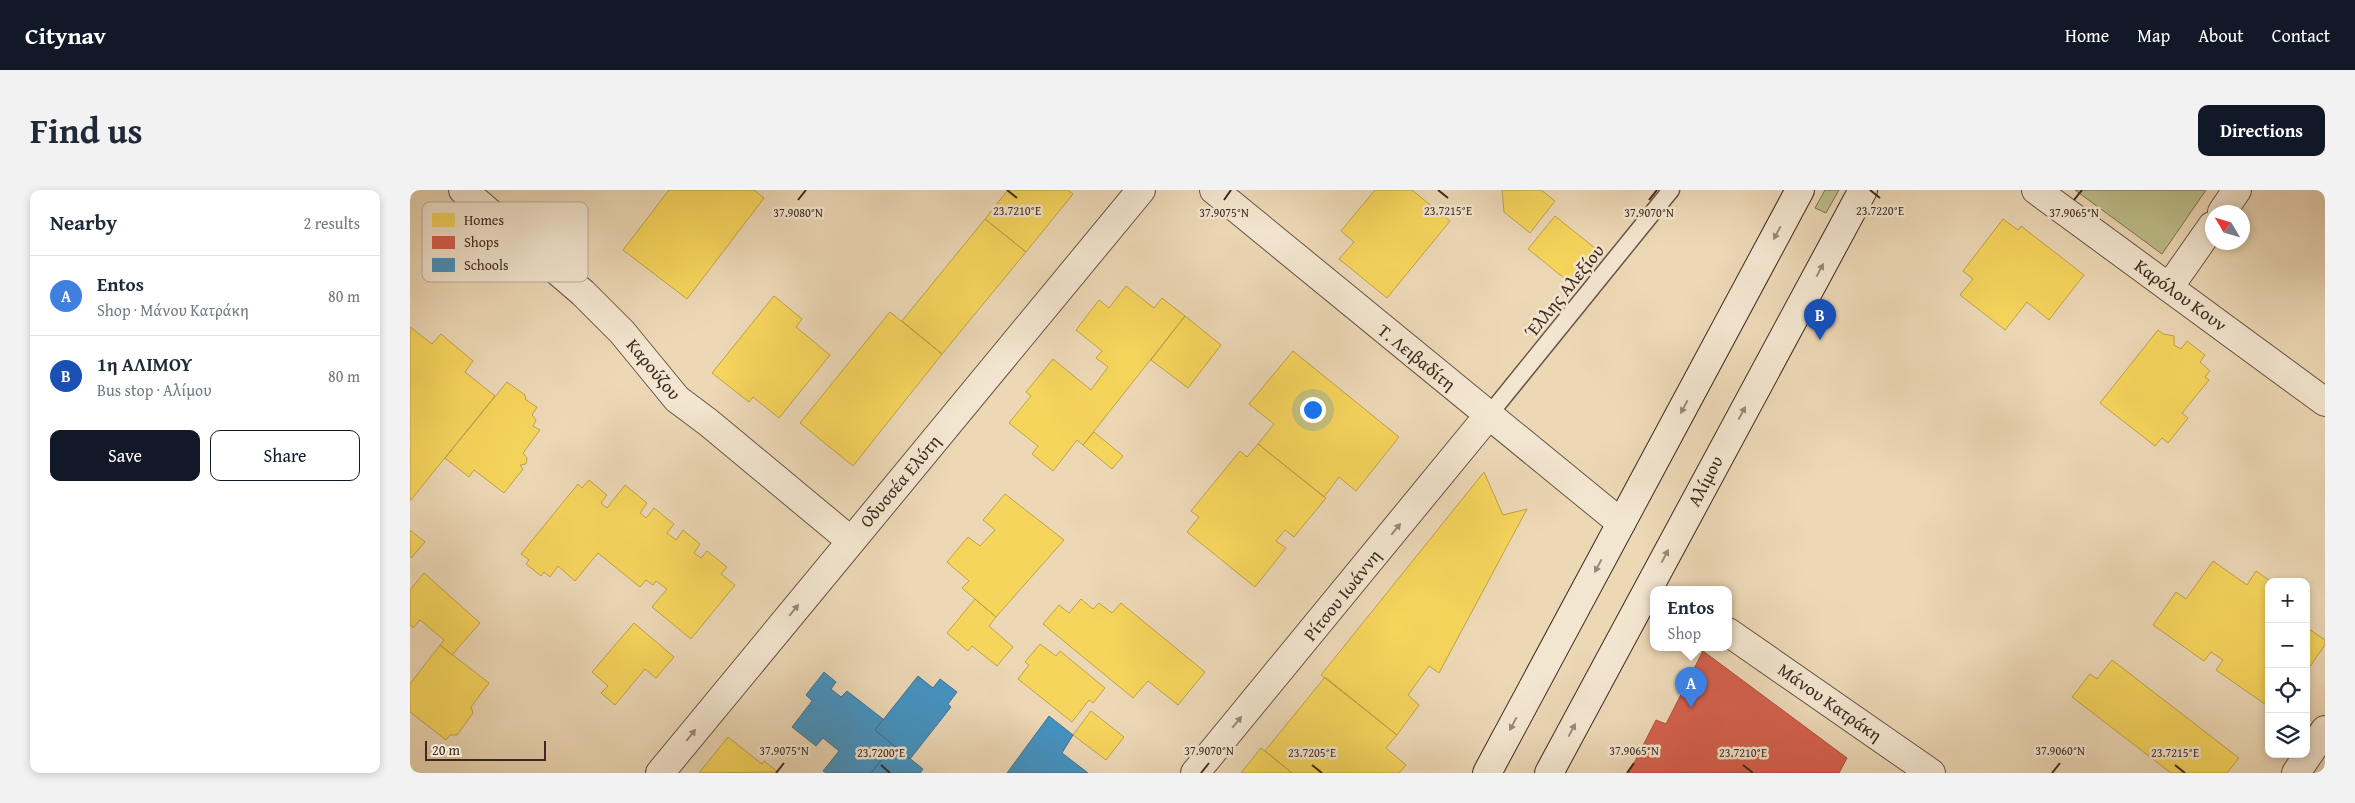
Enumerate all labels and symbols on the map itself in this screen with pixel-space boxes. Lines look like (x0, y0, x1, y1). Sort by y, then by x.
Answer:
legend (422, 202, 588, 282)
text: 23.7210°E (993, 202, 1041, 219)
text: 23.7215°E (1424, 202, 1472, 219)
text: 23.7220°E (1856, 202, 1904, 219)
text: 37.9080°N (773, 204, 823, 221)
text: 37.9075°N (1199, 204, 1249, 221)
text: 37.9070°N (1624, 204, 1674, 221)
text: 37.9065°N (2049, 204, 2099, 221)
north arrow (2205, 205, 2250, 250)
text: Homes (464, 210, 504, 230)
one-way arrow (1773, 226, 1781, 240)
text: Shops (464, 232, 499, 252)
street label: Έλλης Αλεξίου (1517, 238, 1611, 344)
street label: Καρόλου Κουν (2129, 252, 2233, 338)
text: Schools (464, 255, 508, 275)
one-way arrow (1815, 263, 1824, 277)
pin: B (1804, 299, 1836, 340)
street label: Τ. Λειβαδίτη (1372, 317, 1462, 397)
street label: Καρούζου (620, 332, 688, 406)
your location (1300, 397, 1326, 423)
one-way arrow (1680, 400, 1688, 414)
one-way arrow (1738, 406, 1747, 420)
street label: Οδυσσέα Ελύτη (853, 429, 947, 533)
street label: Αλίμου (1680, 451, 1730, 511)
one-way arrow (1391, 522, 1402, 535)
street label: Ρίτσου Ιωάννη (1297, 543, 1387, 647)
one-way arrow (1661, 549, 1669, 563)
one-way arrow (1594, 559, 1602, 573)
one-way arrow (789, 603, 800, 616)
street label: Μάνου Κατράκη (1772, 656, 1888, 748)
pin: A (1675, 667, 1707, 708)
one-way arrow (1232, 716, 1243, 729)
one-way arrow (1509, 717, 1517, 732)
one-way arrow (1568, 723, 1576, 737)
one-way arrow (686, 729, 697, 742)
scale bar (425, 738, 546, 761)
text: 37.9075°N (759, 742, 809, 759)
text: 37.9070°N (1184, 742, 1234, 759)
text: 37.9065°N (1609, 742, 1659, 759)
text: 37.9060°N (2035, 742, 2085, 759)
text: 23.7200°E (857, 744, 905, 761)
text: 23.7205°E (1288, 744, 1336, 761)
text: 23.7210°E (1719, 744, 1767, 761)
text: 23.7215°E (2151, 744, 2199, 761)

